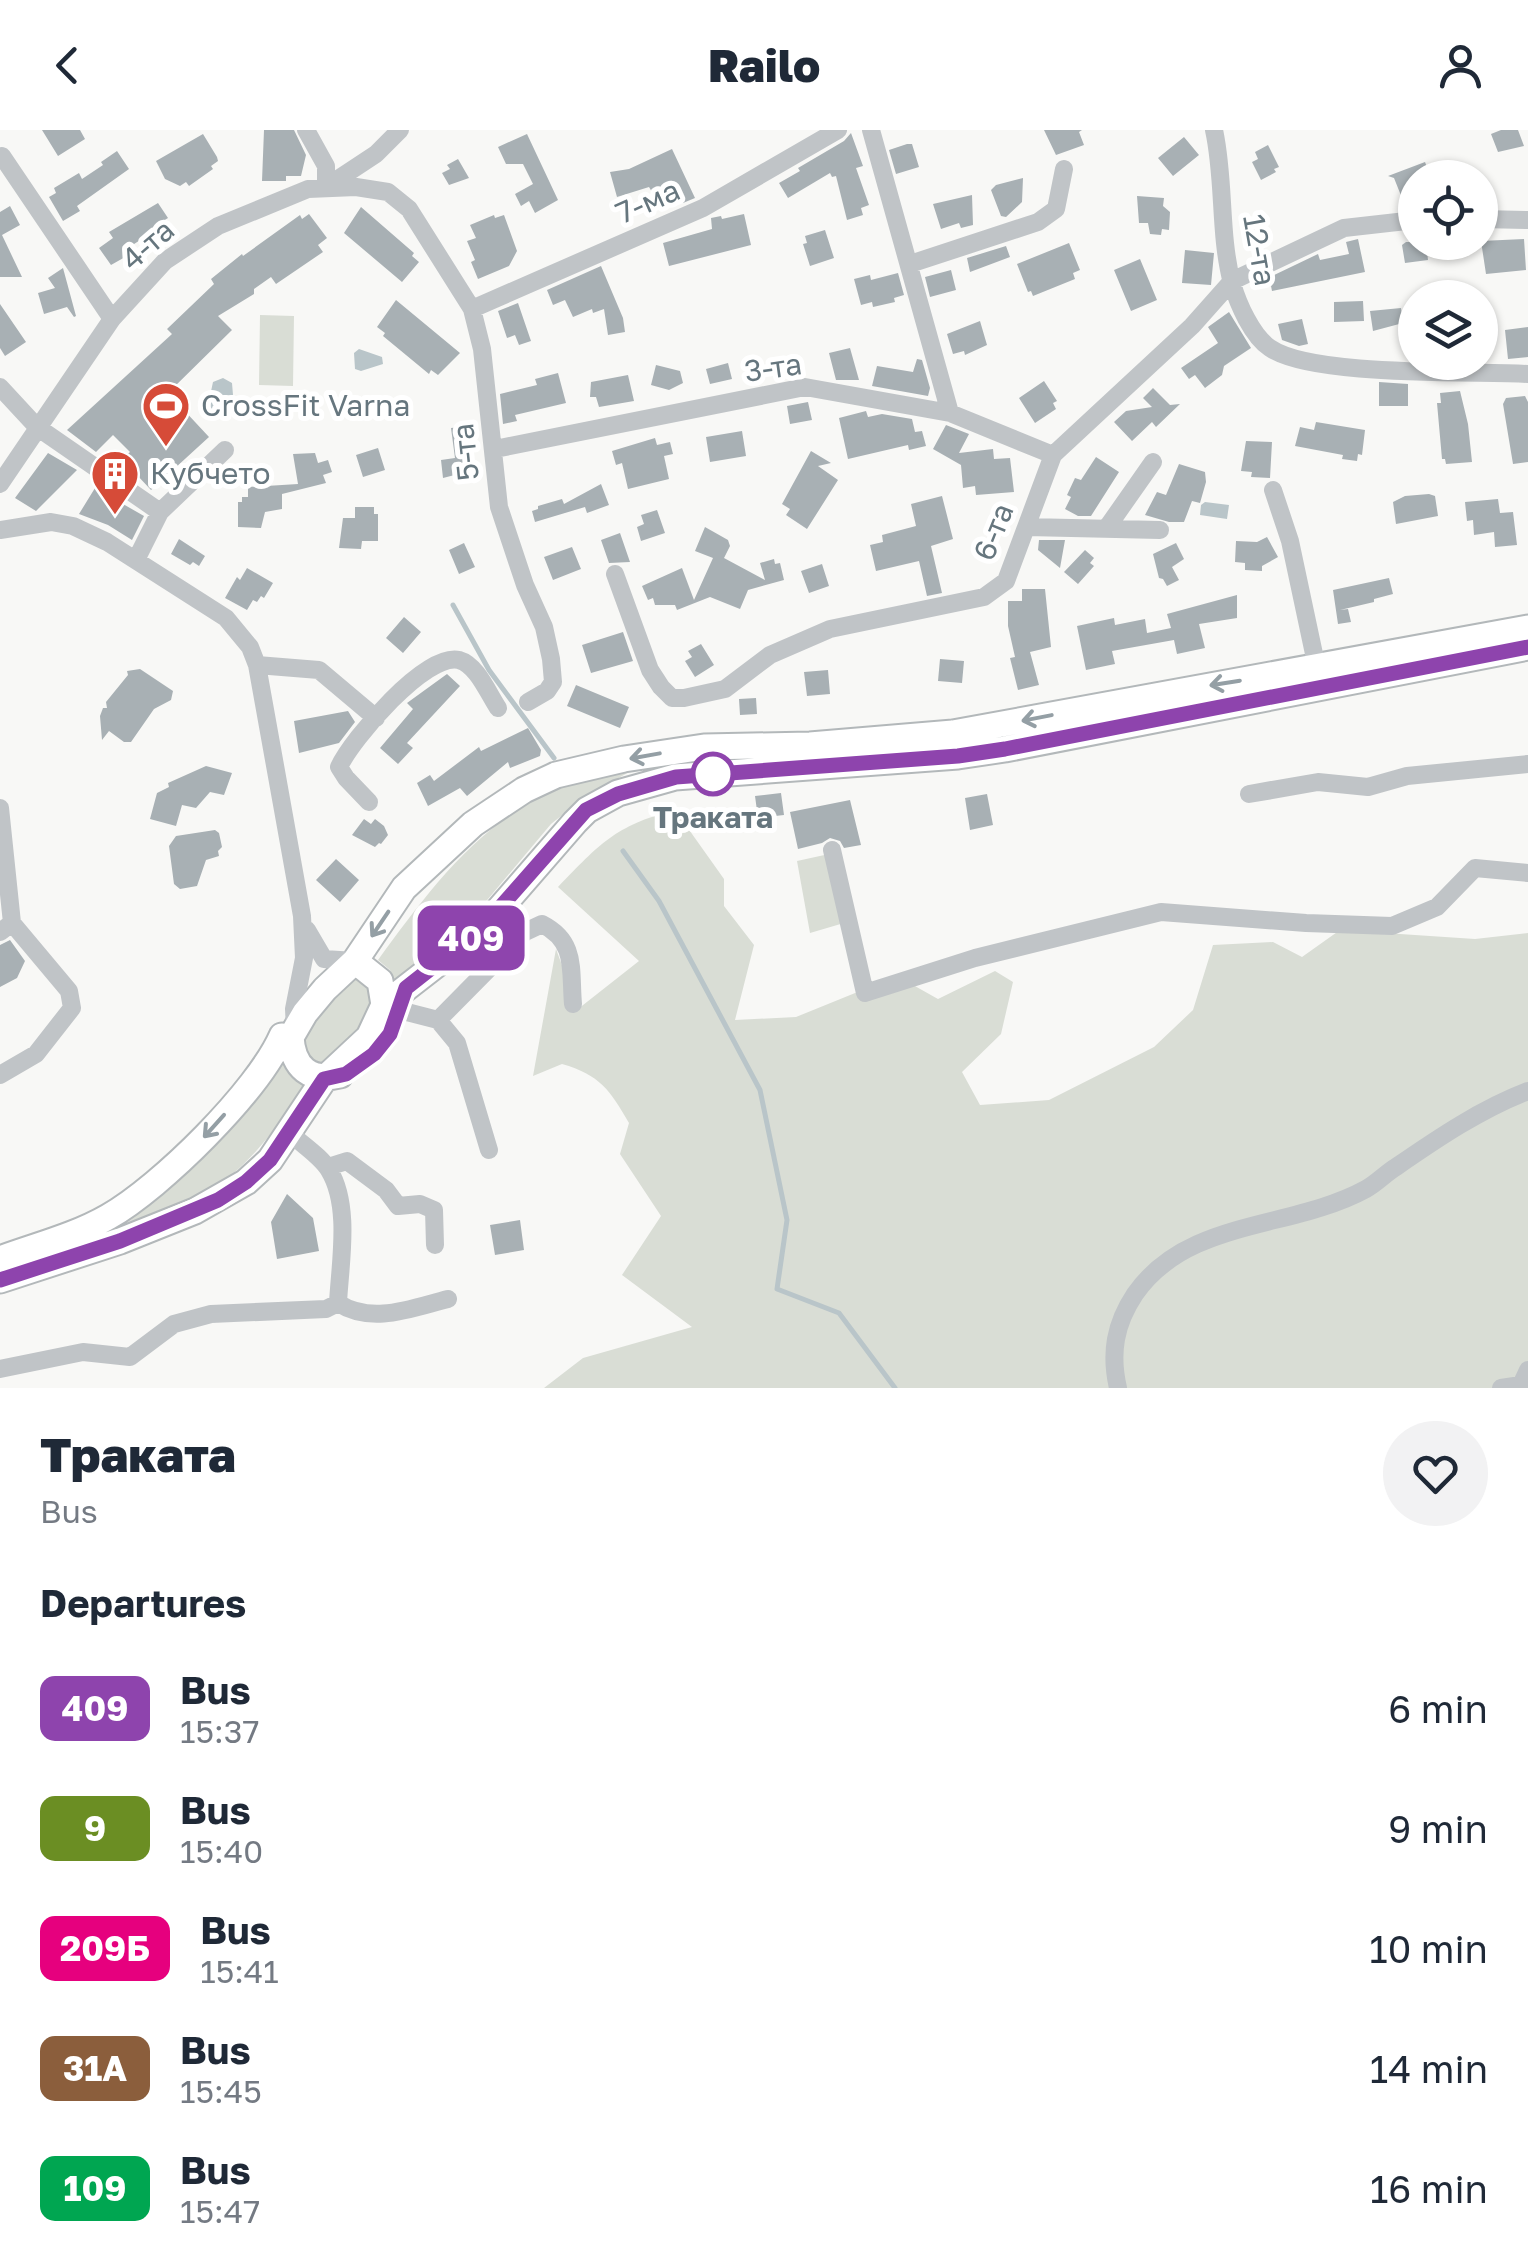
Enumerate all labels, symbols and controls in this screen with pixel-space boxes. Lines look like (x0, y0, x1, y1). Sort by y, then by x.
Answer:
icon: back (40, 38, 95, 93)
text: Railo (708, 38, 820, 92)
icon: person (1433, 38, 1488, 93)
map controls (1398, 160, 1498, 380)
button: locate (1398, 160, 1498, 260)
street label: 7-ма (610, 171, 685, 231)
street label: 12-та (1236, 211, 1284, 288)
street label: 4-та (114, 212, 181, 277)
button: layers (1398, 280, 1498, 380)
street label: 3-та (742, 345, 804, 389)
sports icon: CrossFit Varna (140, 380, 192, 448)
place label: CrossFit Varna (201, 387, 410, 423)
street label: 5-та (444, 422, 486, 483)
building icon: Кубчето (89, 448, 141, 516)
place label: Кубчето (150, 455, 271, 491)
street label: 6-та (965, 498, 1021, 565)
one-way arrow (1210, 674, 1242, 693)
one-way arrow (1022, 709, 1054, 728)
one-way arrow (629, 747, 661, 766)
marker: Траката (692, 753, 734, 795)
place label: Траката (653, 799, 773, 835)
line badge: 409 (414, 906, 528, 970)
one-way arrow (369, 910, 390, 938)
text: 409 (438, 917, 504, 959)
one-way arrow (202, 1113, 225, 1138)
button: heart (1383, 1421, 1488, 1526)
text: Траката (40, 1425, 236, 1483)
text: Bus (40, 1492, 98, 1530)
text: Departures (40, 1580, 246, 1625)
text: Bus (180, 1667, 251, 1712)
text: 6 min (1388, 1686, 1488, 1731)
text: 409 (62, 1687, 128, 1729)
text: 15:37 (180, 1712, 259, 1750)
text: Bus (180, 1787, 251, 1832)
text: 9 min (1388, 1806, 1488, 1851)
text: 9 (84, 1807, 106, 1849)
text: 15:40 (180, 1832, 263, 1870)
text: Bus (200, 1907, 271, 1952)
text: 10 min (1369, 1926, 1488, 1971)
text: 209Б (60, 1927, 150, 1969)
text: 15:41 (200, 1952, 279, 1990)
text: Bus (180, 2027, 251, 2072)
text: 14 min (1370, 2046, 1488, 2091)
text: 31А (63, 2047, 127, 2089)
text: 15:45 (180, 2072, 262, 2110)
text: Bus (180, 2147, 251, 2192)
text: 16 min (1370, 2166, 1488, 2211)
text: 109 (63, 2167, 127, 2209)
text: 15:47 (180, 2192, 260, 2230)

